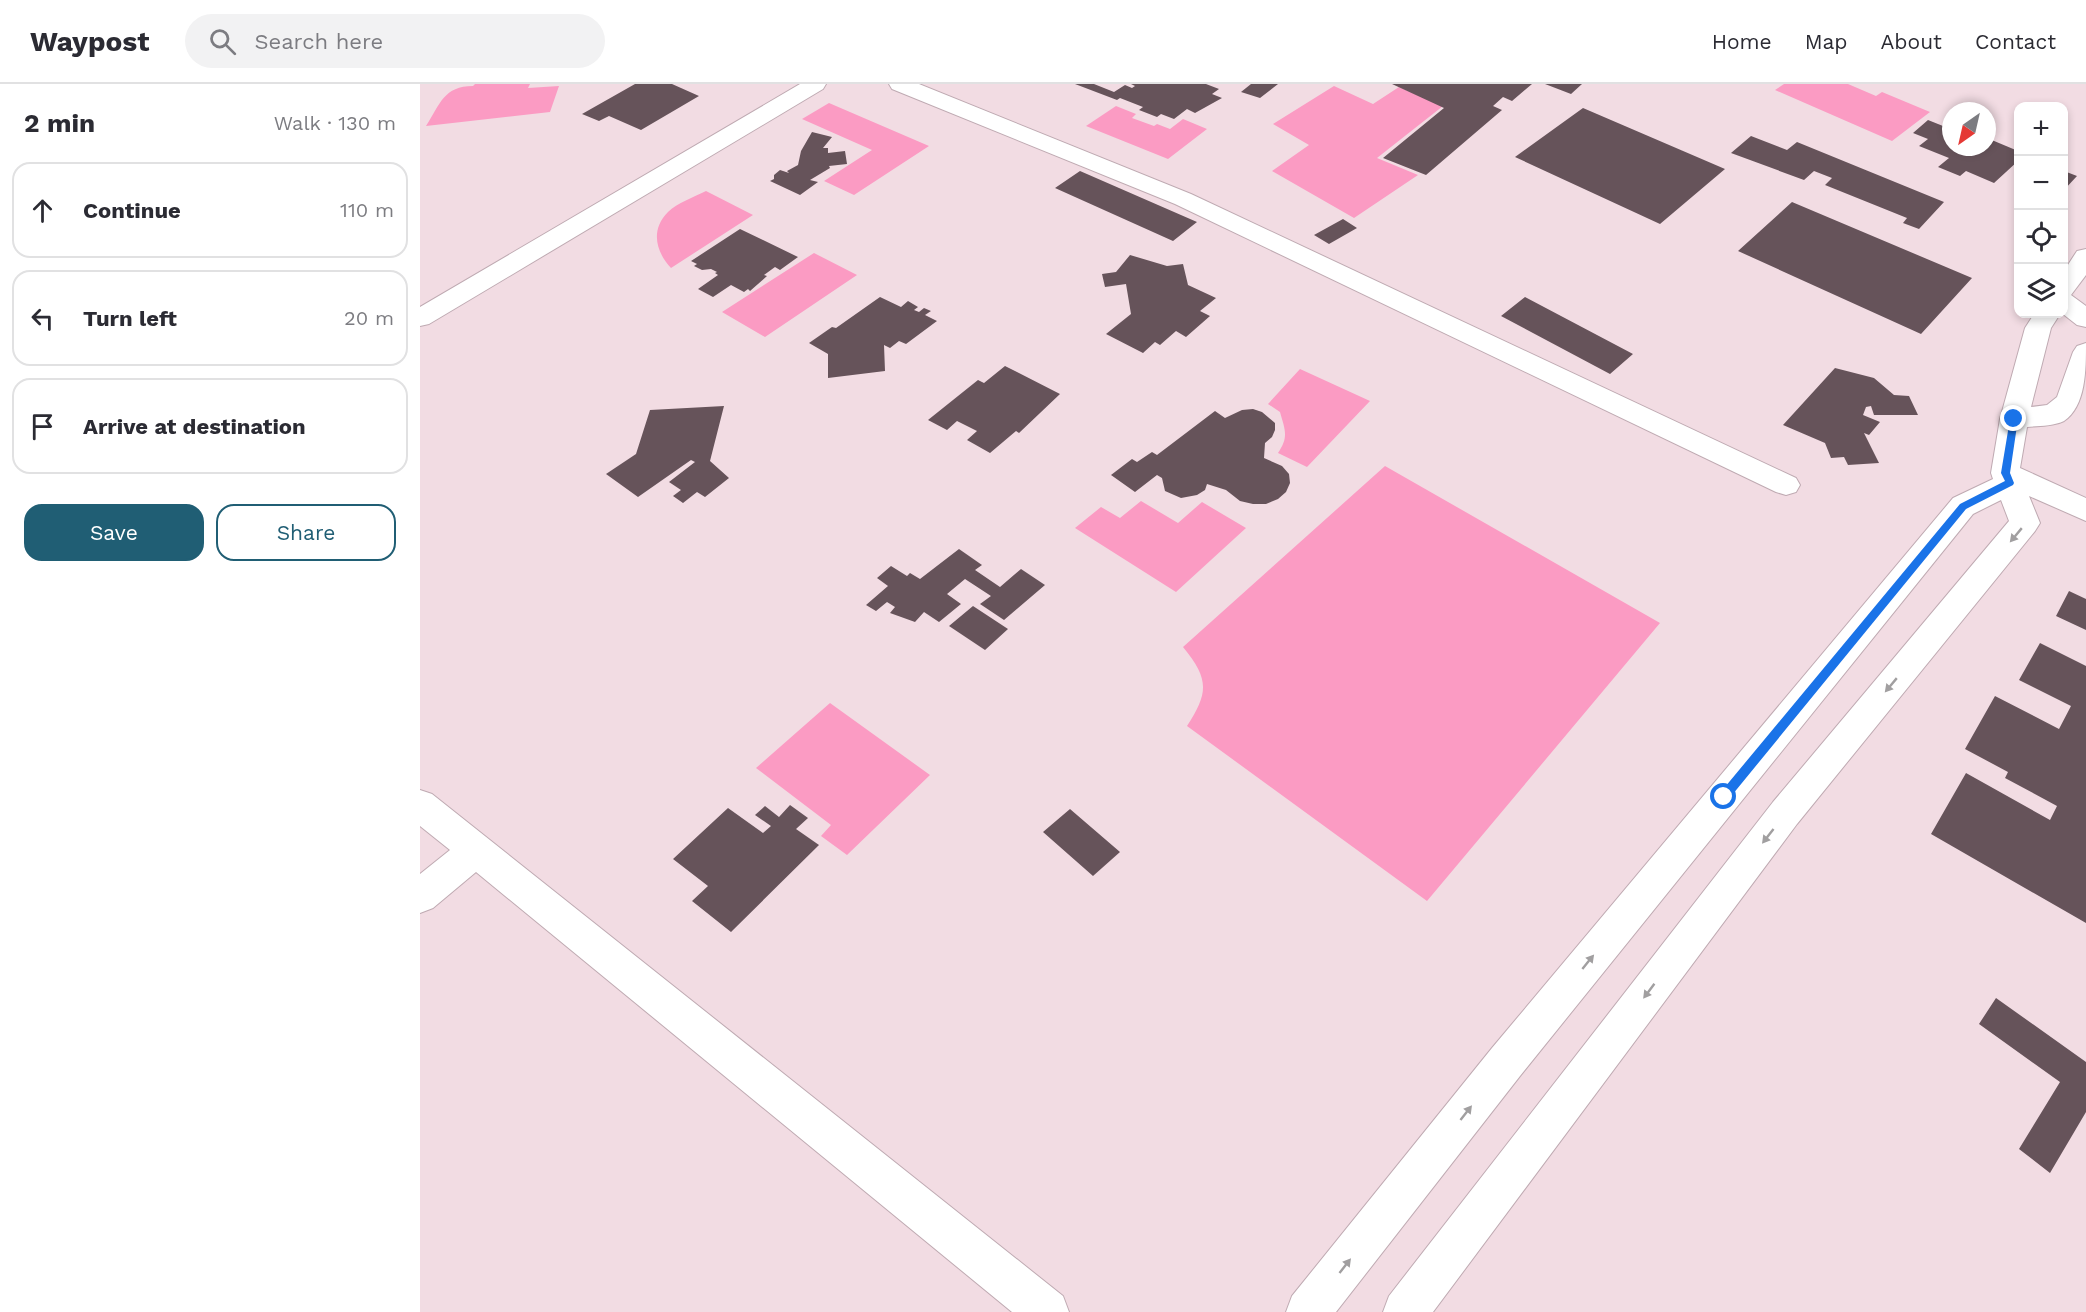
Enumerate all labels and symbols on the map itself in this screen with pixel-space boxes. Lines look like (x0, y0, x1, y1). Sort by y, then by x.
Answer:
north arrow (1942, 102, 1996, 156)
route end (2000, 405, 2026, 431)
one-way arrow (2009, 527, 2022, 543)
one-way arrow (1885, 677, 1898, 693)
route start (1710, 783, 1736, 809)
one-way arrow (1761, 828, 1774, 844)
one-way arrow (1582, 954, 1594, 969)
one-way arrow (1643, 983, 1656, 999)
one-way arrow (1459, 1105, 1472, 1121)
one-way arrow (1338, 1258, 1351, 1274)

